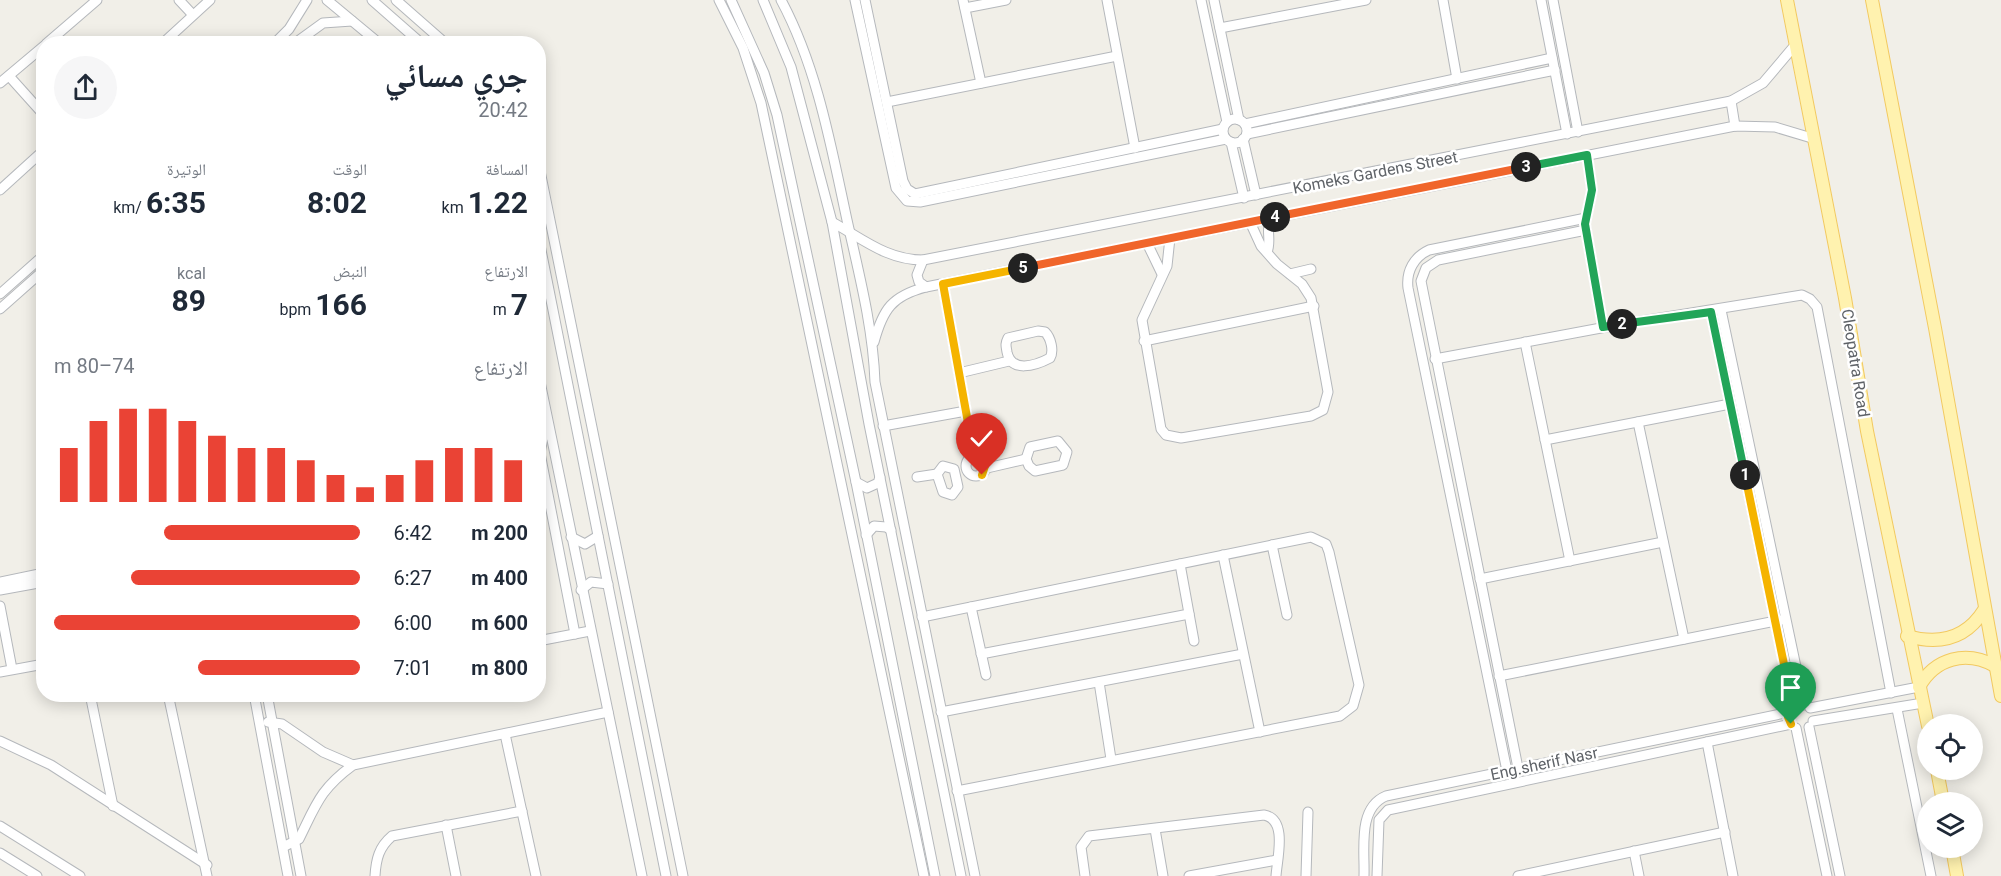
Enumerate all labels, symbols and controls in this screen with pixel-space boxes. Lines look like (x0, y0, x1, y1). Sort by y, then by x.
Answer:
button: share (54, 56, 117, 119)
text: جري مسائي (384, 56, 528, 95)
text: 20:42 (478, 98, 528, 122)
street label: Komeks Gardens Street (1291, 147, 1459, 198)
pin: 3 (1511, 152, 1541, 182)
text: 3 (1521, 157, 1531, 176)
text: الوتيرة (167, 160, 206, 179)
text: الوقت (333, 160, 367, 179)
text: المسافة (486, 160, 528, 179)
text: 6:35 (146, 185, 206, 220)
text: 8:02 (307, 185, 367, 220)
text: 1.22 (468, 185, 528, 220)
text: /km (113, 198, 146, 217)
text: km (442, 198, 468, 217)
pin: 4 (1260, 202, 1290, 232)
text: 4 (1270, 207, 1280, 226)
pin: 5 (1008, 253, 1038, 283)
text: 5 (1018, 258, 1028, 277)
text: النبض (333, 262, 367, 281)
text: الارتفاع (484, 262, 528, 281)
text: kcal (177, 264, 206, 283)
text: 89 (172, 283, 206, 318)
text: 166 (315, 287, 367, 322)
text: 7 (511, 287, 528, 322)
text: bpm (279, 300, 315, 319)
text: m (493, 300, 511, 319)
street label: Cleopatra Road (1838, 308, 1873, 419)
pin: 2 (1607, 309, 1637, 339)
text: 2 (1617, 314, 1627, 333)
text: 74–80 m (54, 354, 135, 378)
text: الارتفاع (473, 356, 528, 380)
pin (956, 413, 1007, 475)
icon: check (965, 422, 998, 455)
pin: 1 (1730, 460, 1760, 490)
text: 1 (1740, 465, 1750, 484)
text: 6:42 (393, 521, 432, 545)
text: 200 m (471, 521, 528, 545)
text: 6:27 (393, 566, 432, 590)
text: 400 m (471, 566, 528, 590)
text: 6:00 (393, 611, 432, 635)
text: 600 m (471, 611, 528, 635)
text: 7:01 (393, 656, 432, 680)
text: 800 m (471, 656, 528, 680)
pin (1765, 662, 1816, 724)
icon: arrive (1774, 671, 1807, 704)
map controls (1917, 714, 1983, 858)
button: locate (1917, 714, 1983, 780)
street label: Eng.sherif Nasr (1489, 743, 1600, 784)
button: layers (1917, 792, 1983, 858)

